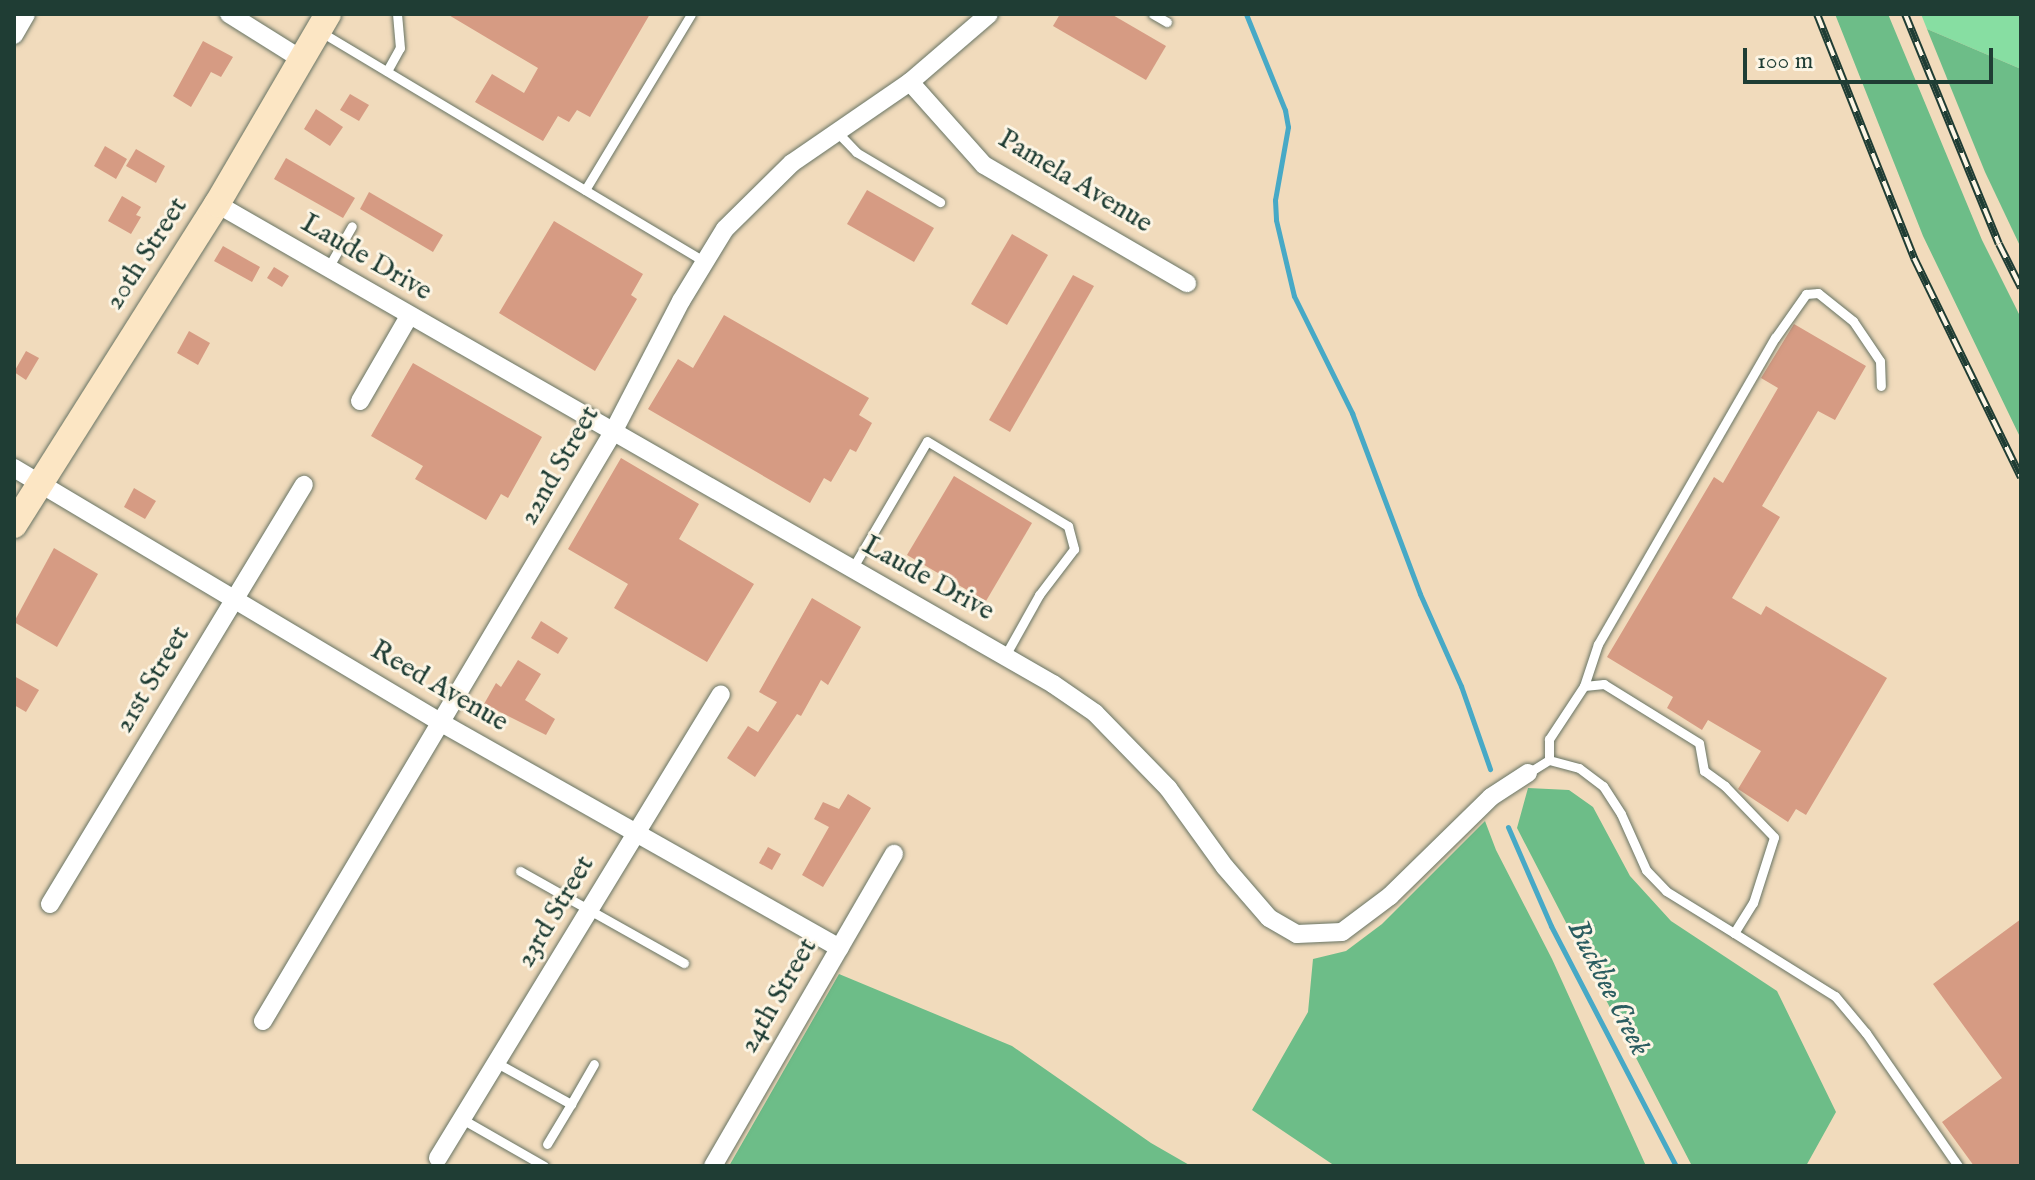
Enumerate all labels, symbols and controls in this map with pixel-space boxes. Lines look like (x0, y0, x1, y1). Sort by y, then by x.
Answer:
scale bar (1747, 32, 1997, 82)
text: 100 m (1757, 46, 1813, 77)
street label: Pamela Avenue (992, 123, 1158, 241)
street label: 20th Street (98, 192, 196, 316)
street label: Laude Drive (295, 207, 437, 309)
street label: 22nd Street (513, 401, 607, 531)
street label: Laude Drive (856, 529, 1000, 629)
street label: 21st Street (108, 620, 198, 740)
street label: Reed Avenue (364, 634, 514, 740)
street label: 23rd Street (510, 850, 602, 974)
water label: Buckbee Creek (1558, 914, 1658, 1062)
street label: 24th Street (733, 933, 825, 1059)

